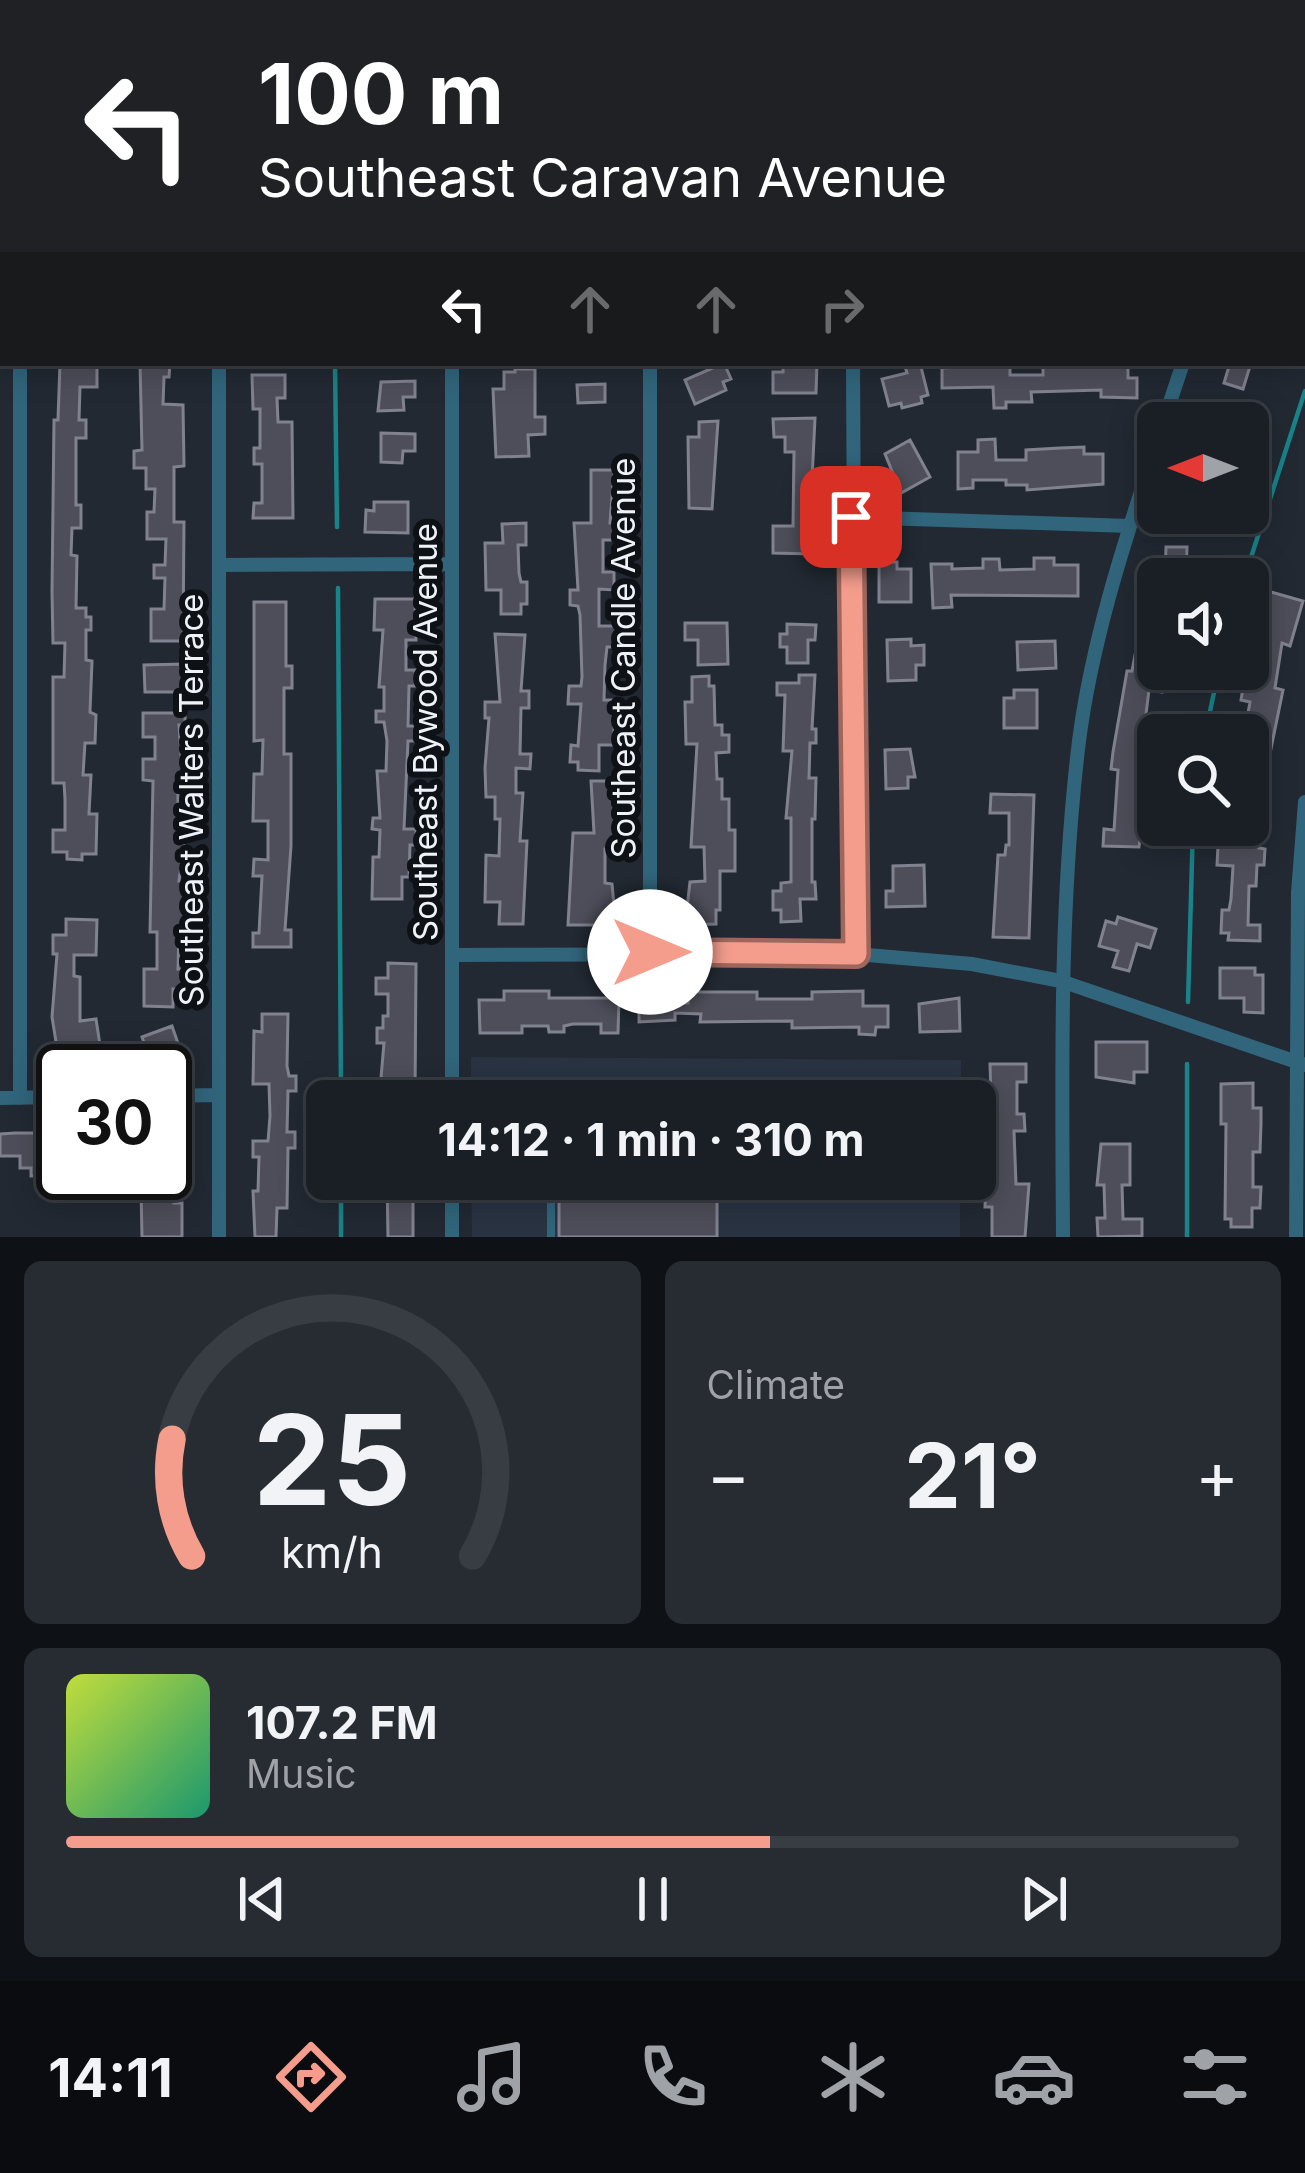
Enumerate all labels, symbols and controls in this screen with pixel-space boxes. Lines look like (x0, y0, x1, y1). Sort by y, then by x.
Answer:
text: 100 m (258, 43, 504, 144)
icon: left (60, 48, 216, 204)
text: Southeast Caravan Avenue (258, 145, 947, 210)
icon: left (431, 276, 497, 342)
icon: ahead (557, 276, 623, 342)
icon: ahead (683, 276, 749, 342)
icon: right (809, 276, 875, 342)
north arrow (1137, 402, 1269, 534)
map controls (1137, 402, 1269, 846)
street label: Southeast Candle Avenue (603, 457, 643, 859)
pin (800, 466, 902, 568)
icon: arrive (818, 484, 884, 550)
street label: Southeast Bywood Avenue (405, 523, 445, 941)
button: sound (1137, 558, 1269, 690)
street label: Southeast Walters Terrace (171, 594, 211, 1007)
button: search (1137, 714, 1269, 846)
position arrow (587, 889, 713, 1015)
speed limit sign: 30 (36, 1044, 192, 1200)
text: 14:12 · 1 min · 310 m (437, 1112, 865, 1167)
text: Climate (707, 1361, 845, 1408)
text: 25 (253, 1384, 411, 1535)
text: 21° (904, 1421, 1041, 1530)
text: − (707, 1435, 750, 1515)
text: + (1195, 1435, 1239, 1515)
text: km/h (281, 1525, 383, 1577)
text: 107.2 FM (246, 1695, 438, 1750)
text: Music (246, 1750, 357, 1797)
icon: previous (229, 1866, 295, 1932)
icon: pause (620, 1866, 686, 1932)
icon: next (1011, 1866, 1077, 1932)
icon: directions (269, 2035, 353, 2119)
icon: music (450, 2035, 534, 2119)
icon: phone (631, 2035, 715, 2119)
icon: climate (811, 2035, 895, 2119)
icon: car (992, 2035, 1076, 2119)
icon: filters (1173, 2035, 1257, 2119)
text: 14:11 (48, 2045, 173, 2110)

